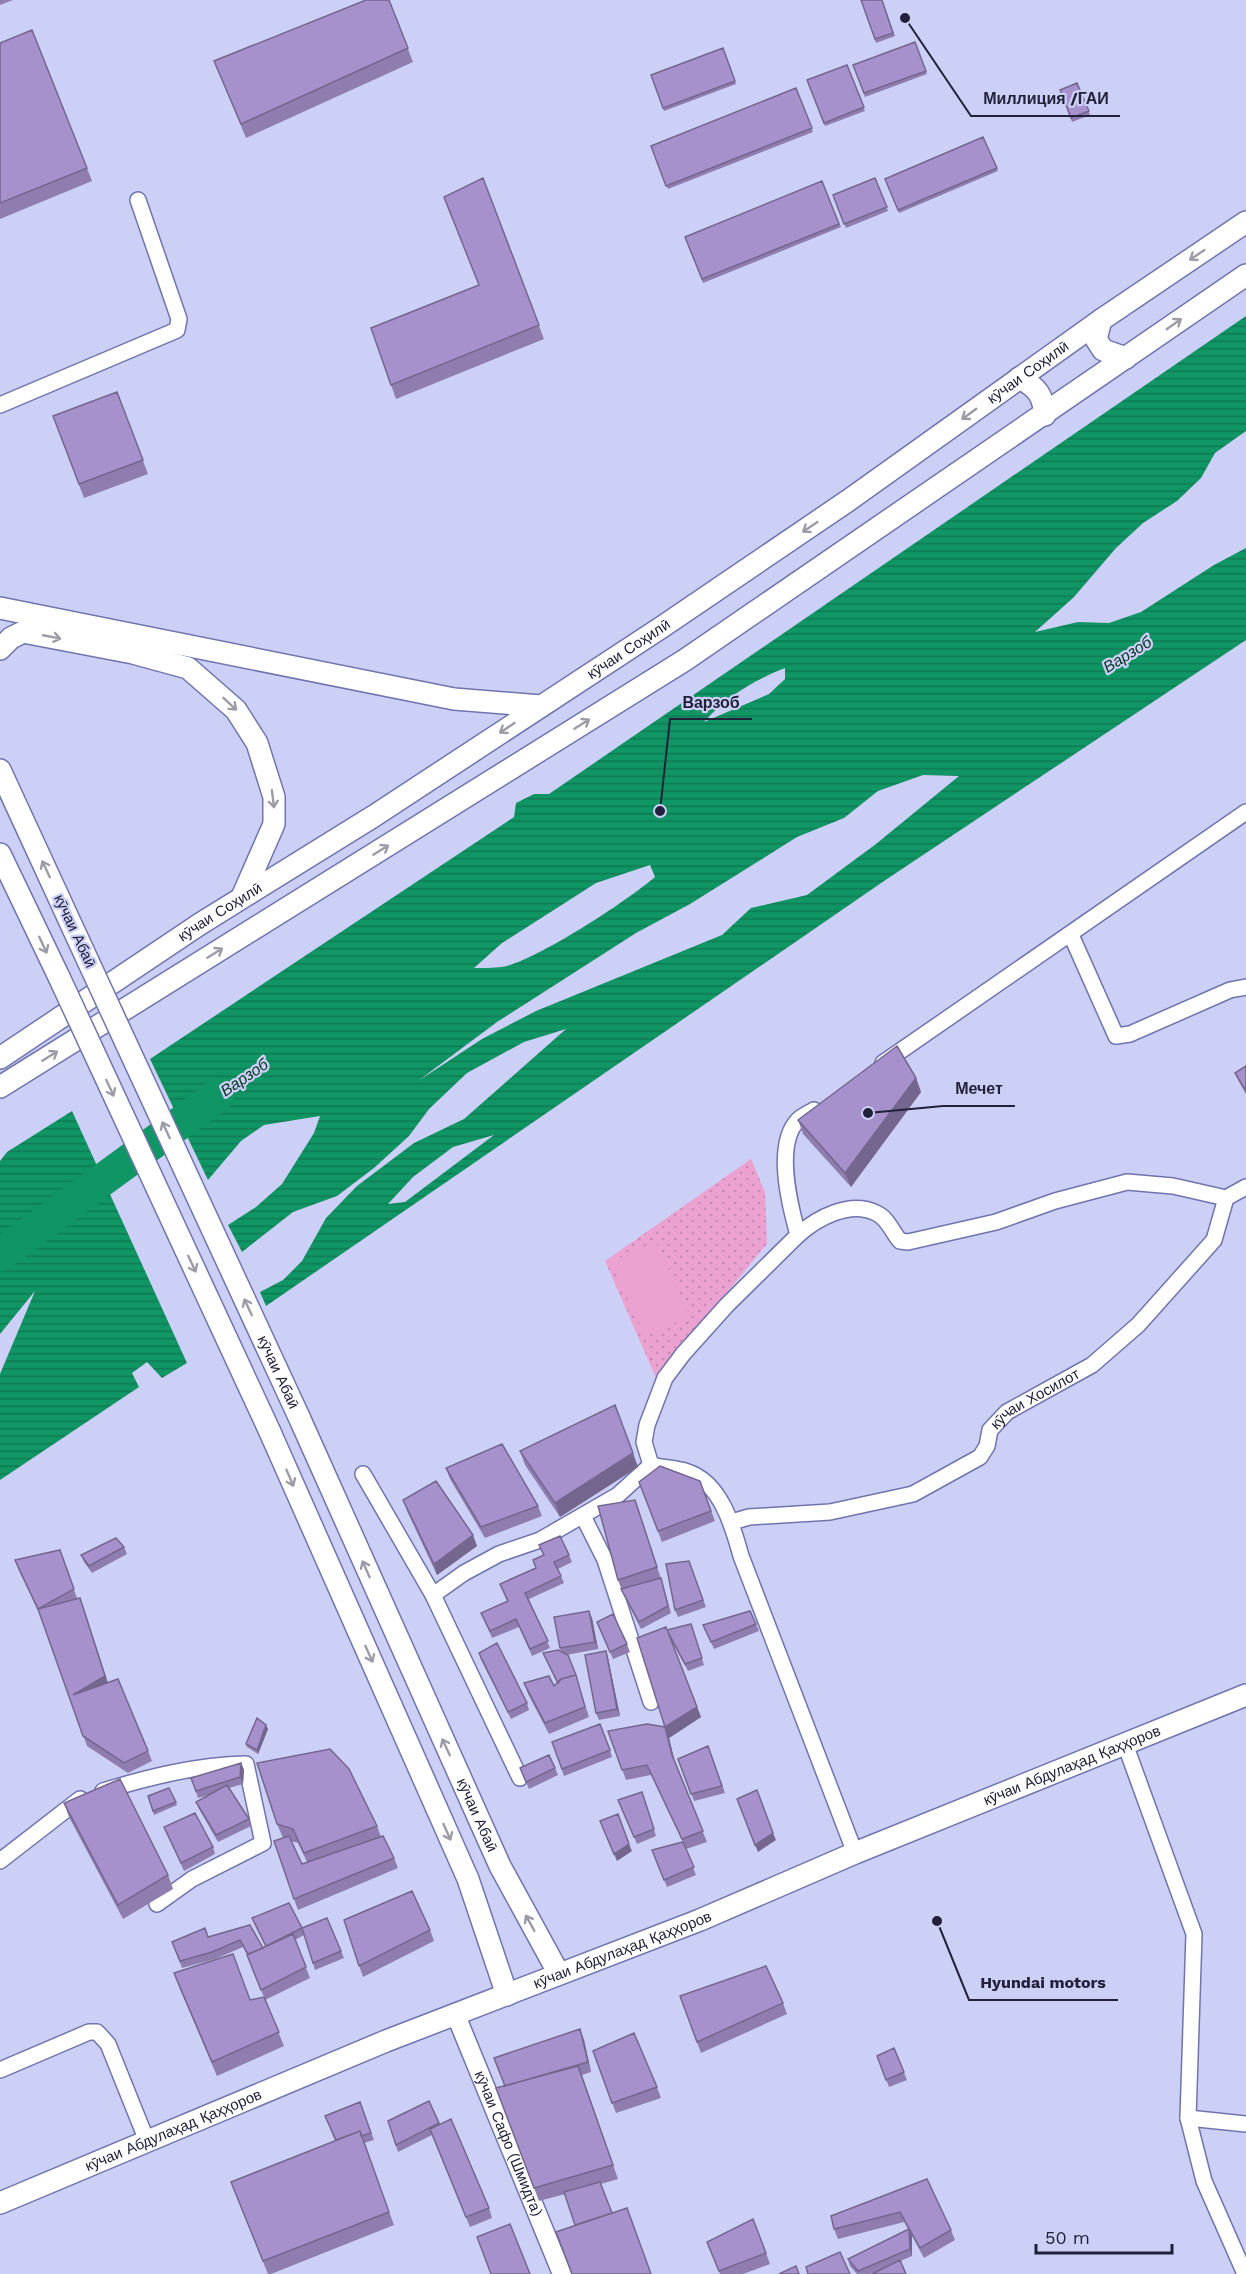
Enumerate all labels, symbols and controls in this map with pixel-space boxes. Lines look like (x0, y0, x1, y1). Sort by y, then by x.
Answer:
callout: Миллиция /ГАИ (971, 82, 1120, 116)
text: Миллиция /ГАИ (983, 89, 1109, 108)
one-way arrow (1189, 248, 1206, 261)
one-way arrow (1166, 318, 1183, 331)
street label: кӯчаи Соҳилӣ (984, 337, 1072, 407)
one-way arrow (961, 408, 977, 421)
one-way arrow (802, 521, 818, 533)
street label: кӯчаи Соҳилӣ (583, 615, 674, 683)
one-way arrow (42, 632, 61, 643)
water label: Варзоб (1100, 632, 1156, 677)
callout: Варзоб (670, 685, 752, 719)
text: Варзоб (682, 693, 740, 712)
one-way arrow (222, 697, 237, 711)
one-way arrow (573, 718, 590, 730)
one-way arrow (500, 722, 516, 734)
one-way arrow (268, 789, 279, 808)
one-way arrow (372, 843, 389, 856)
one-way arrow (40, 861, 51, 879)
street label: кӯчаи Соҳилӣ (174, 879, 265, 945)
street label: кӯчаи Абаӣ (50, 892, 100, 970)
one-way arrow (38, 935, 50, 953)
one-way arrow (206, 946, 223, 958)
one-way arrow (41, 1050, 58, 1062)
water label: Варзоб (217, 1054, 273, 1100)
callout: Мечет (943, 1072, 1015, 1106)
one-way arrow (105, 1078, 116, 1096)
text: Мечет (955, 1079, 1003, 1098)
one-way arrow (160, 1121, 172, 1139)
one-way arrow (187, 1255, 199, 1273)
one-way arrow (242, 1298, 254, 1316)
street label: кӯчаи Абаӣ (254, 1333, 303, 1412)
street label: кӯчаи Хосилот (987, 1365, 1083, 1433)
one-way arrow (285, 1468, 296, 1487)
one-way arrow (360, 1561, 372, 1579)
one-way arrow (363, 1644, 375, 1662)
street label: кӯчаи Абдулаҳад Қаҳҳоров (981, 1721, 1163, 1809)
one-way arrow (440, 1739, 451, 1757)
street label: кӯчаи Абаӣ (453, 1775, 501, 1855)
one-way arrow (442, 1822, 453, 1841)
street label: кӯчаи Абдулаҳад Қаҳҳоров (531, 1907, 714, 1992)
one-way arrow (524, 1915, 536, 1932)
callout: Hyundai motors (969, 1966, 1118, 2000)
text: Hyundai motors (980, 1973, 1106, 1992)
street label: кӯчаи Сафо (Шмидта) (471, 2068, 546, 2219)
street label: кӯчаи Абдулаҳад Қаҳҳоров (82, 2085, 264, 2175)
scale bar (1036, 2217, 1172, 2255)
text: 50 m (1045, 2227, 1090, 2248)

